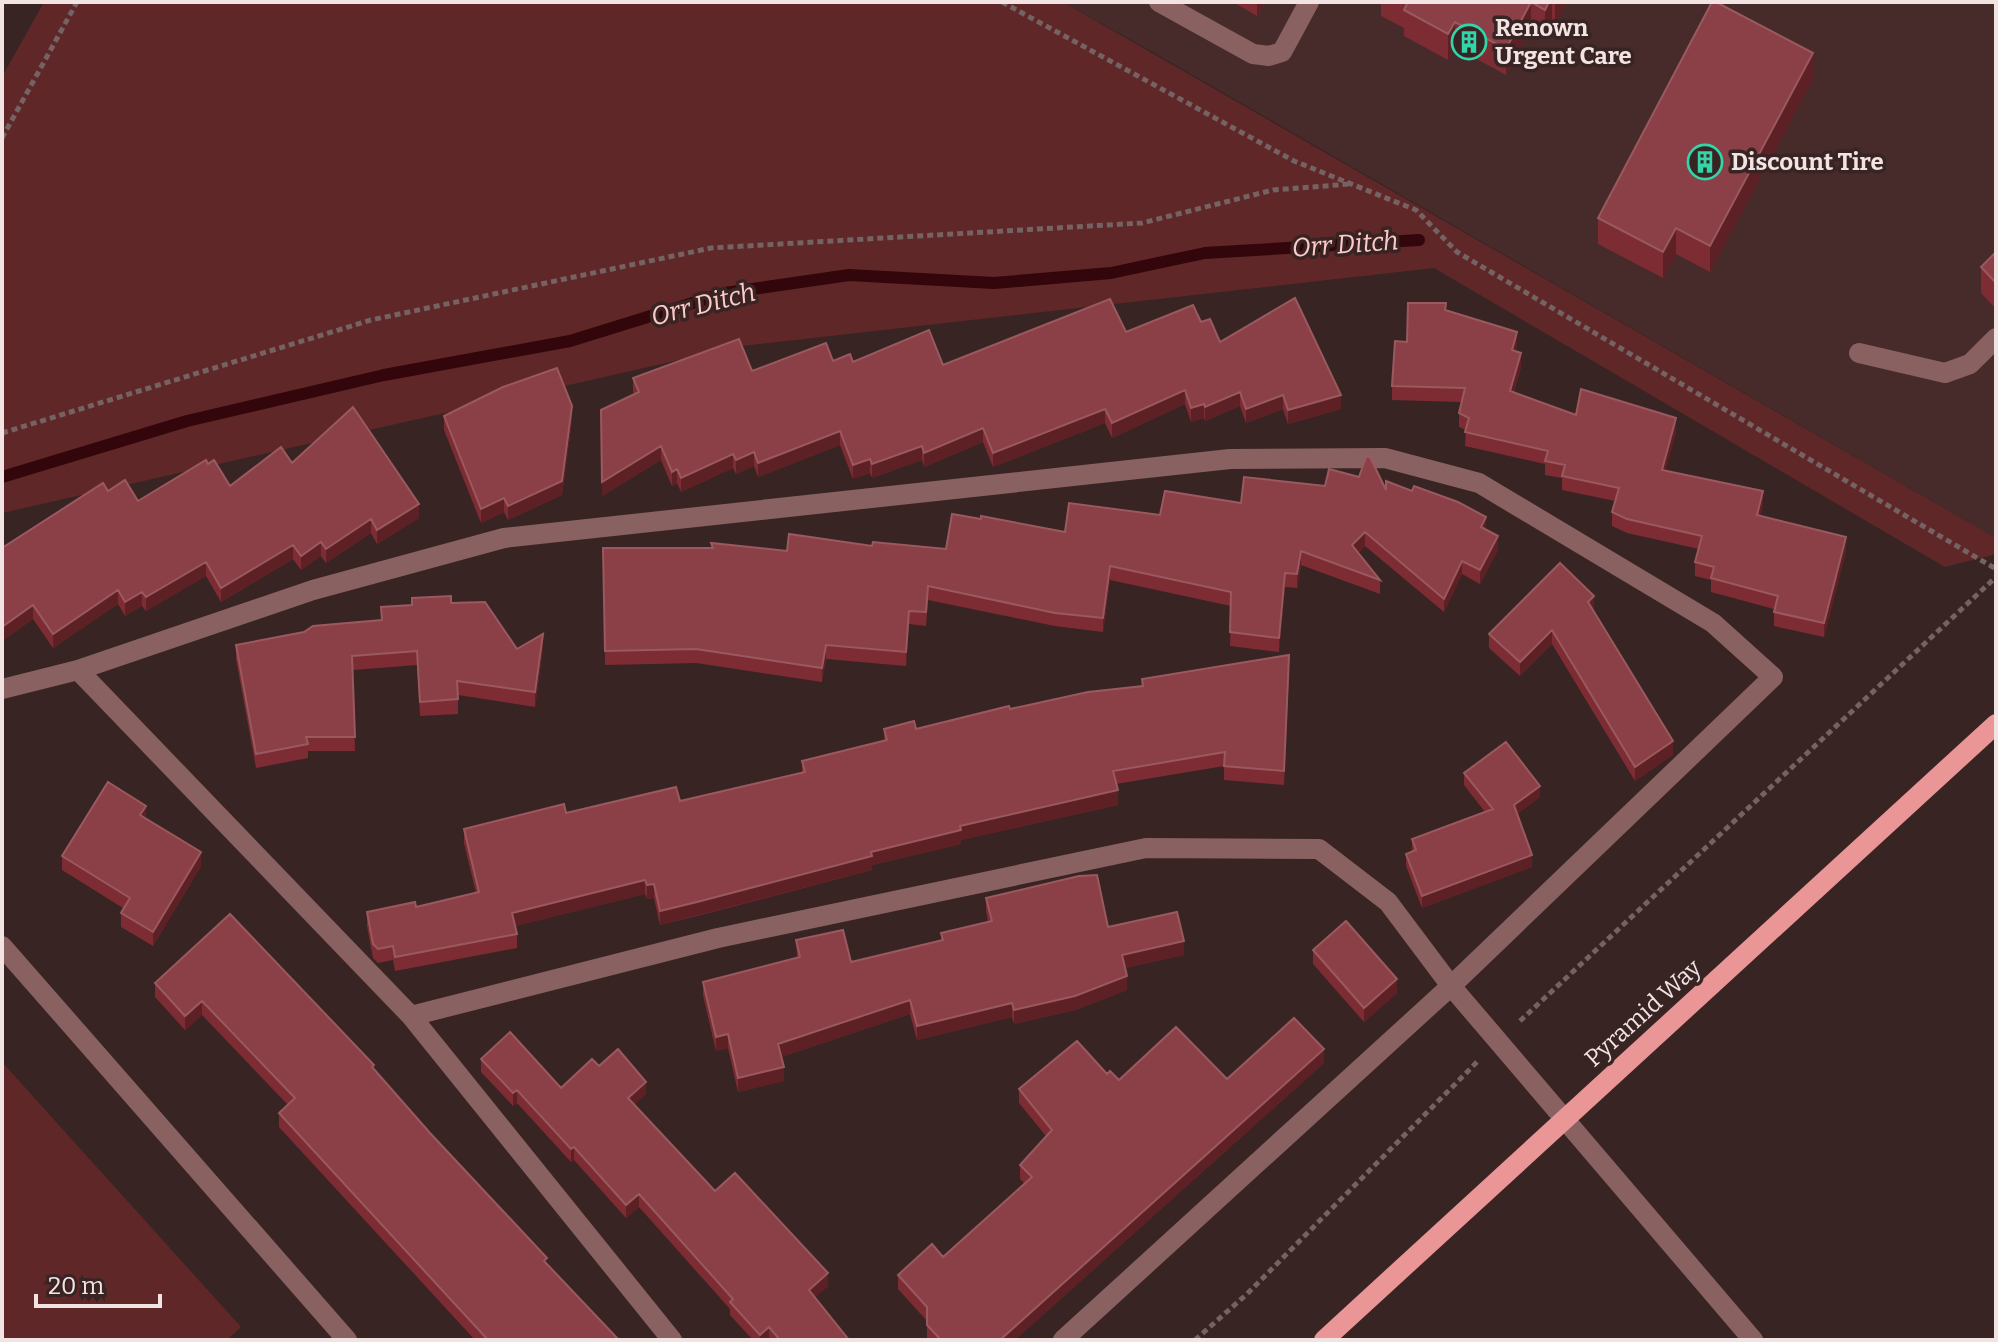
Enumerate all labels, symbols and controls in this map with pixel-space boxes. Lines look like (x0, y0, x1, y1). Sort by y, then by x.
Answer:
place label: Renown Urgent Care (1495, 14, 1632, 70)
building icon: Renown Urgent Care (1450, 23, 1488, 61)
building icon: Discount Tire (1686, 143, 1724, 181)
place label: Discount Tire (1731, 148, 1884, 176)
water label: Orr Ditch (1291, 225, 1399, 264)
water label: Orr Ditch (648, 277, 759, 332)
street label: Pyramid Way (1579, 953, 1707, 1072)
scale bar (36, 1258, 160, 1308)
text: 20 m (48, 1272, 104, 1300)

